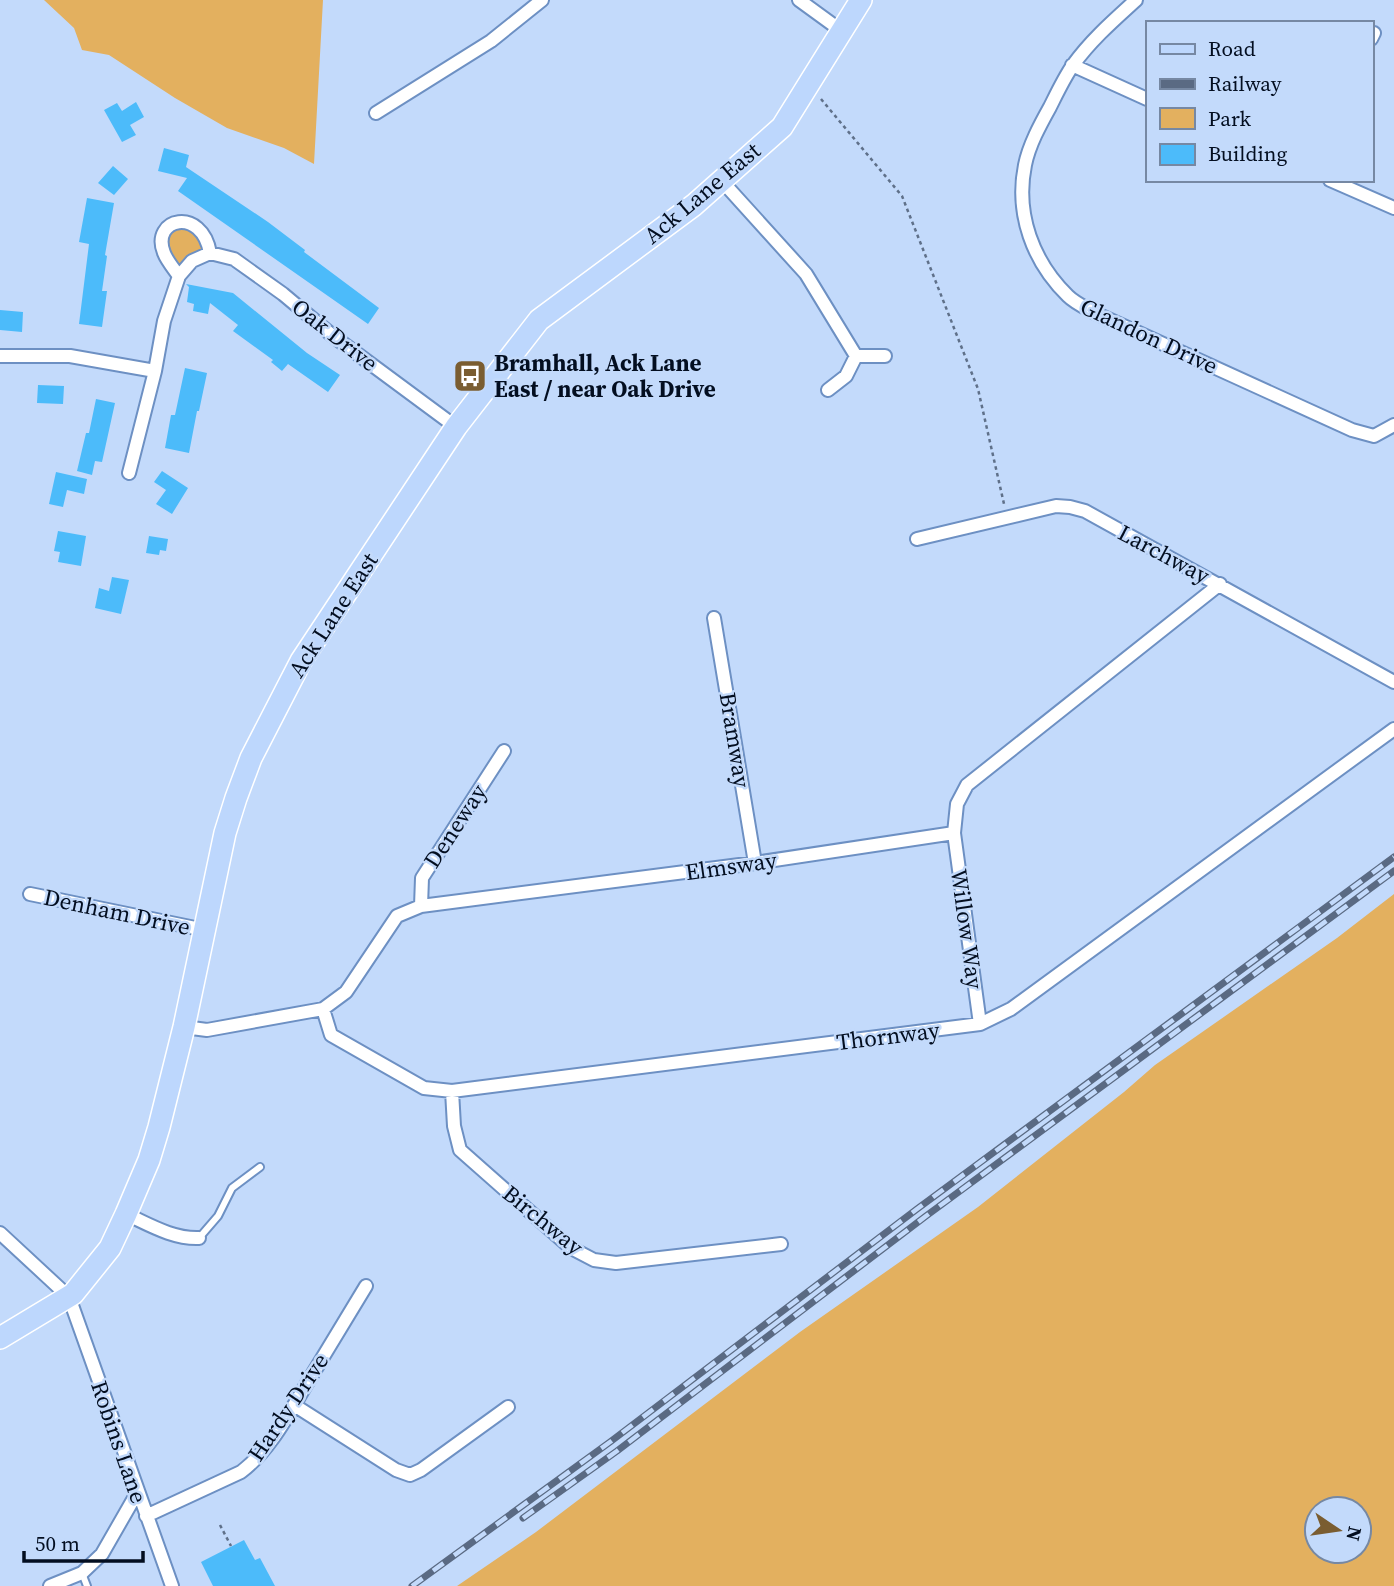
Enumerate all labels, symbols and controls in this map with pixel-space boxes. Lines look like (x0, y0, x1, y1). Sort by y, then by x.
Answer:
legend (1146, 21, 1373, 182)
text: Road (1208, 34, 1256, 63)
text: Railway (1208, 69, 1282, 98)
text: Park (1208, 104, 1252, 133)
street label: Ack Lane East (637, 134, 767, 251)
text: Building (1208, 139, 1287, 168)
street label: Glandon Drive (1075, 290, 1223, 382)
street label: Oak Drive (285, 291, 385, 379)
place label: Bramhall, Ack Lane East / near Oak Drive (494, 347, 716, 405)
bus stop icon: Bramhall, Ack Lane East / near Oak Drive (451, 357, 489, 395)
street label: Larchway (1113, 517, 1216, 592)
street label: Ack Lane East (281, 546, 386, 684)
street label: Bramway (712, 690, 758, 790)
street label: Deneway (416, 778, 494, 874)
street label: Elmsway (683, 844, 779, 888)
street label: Willow Way (943, 867, 991, 991)
street label: Denham Drive (41, 881, 193, 943)
street label: Thornway (835, 1014, 942, 1058)
street label: Birchway (496, 1178, 590, 1263)
street label: Hardy Drive (240, 1347, 336, 1467)
street label: Robins Lane (83, 1377, 155, 1507)
north arrow (1303, 1495, 1373, 1565)
scale bar (24, 1520, 144, 1564)
text: N (1340, 1524, 1369, 1544)
text: 50 m (35, 1529, 80, 1558)

